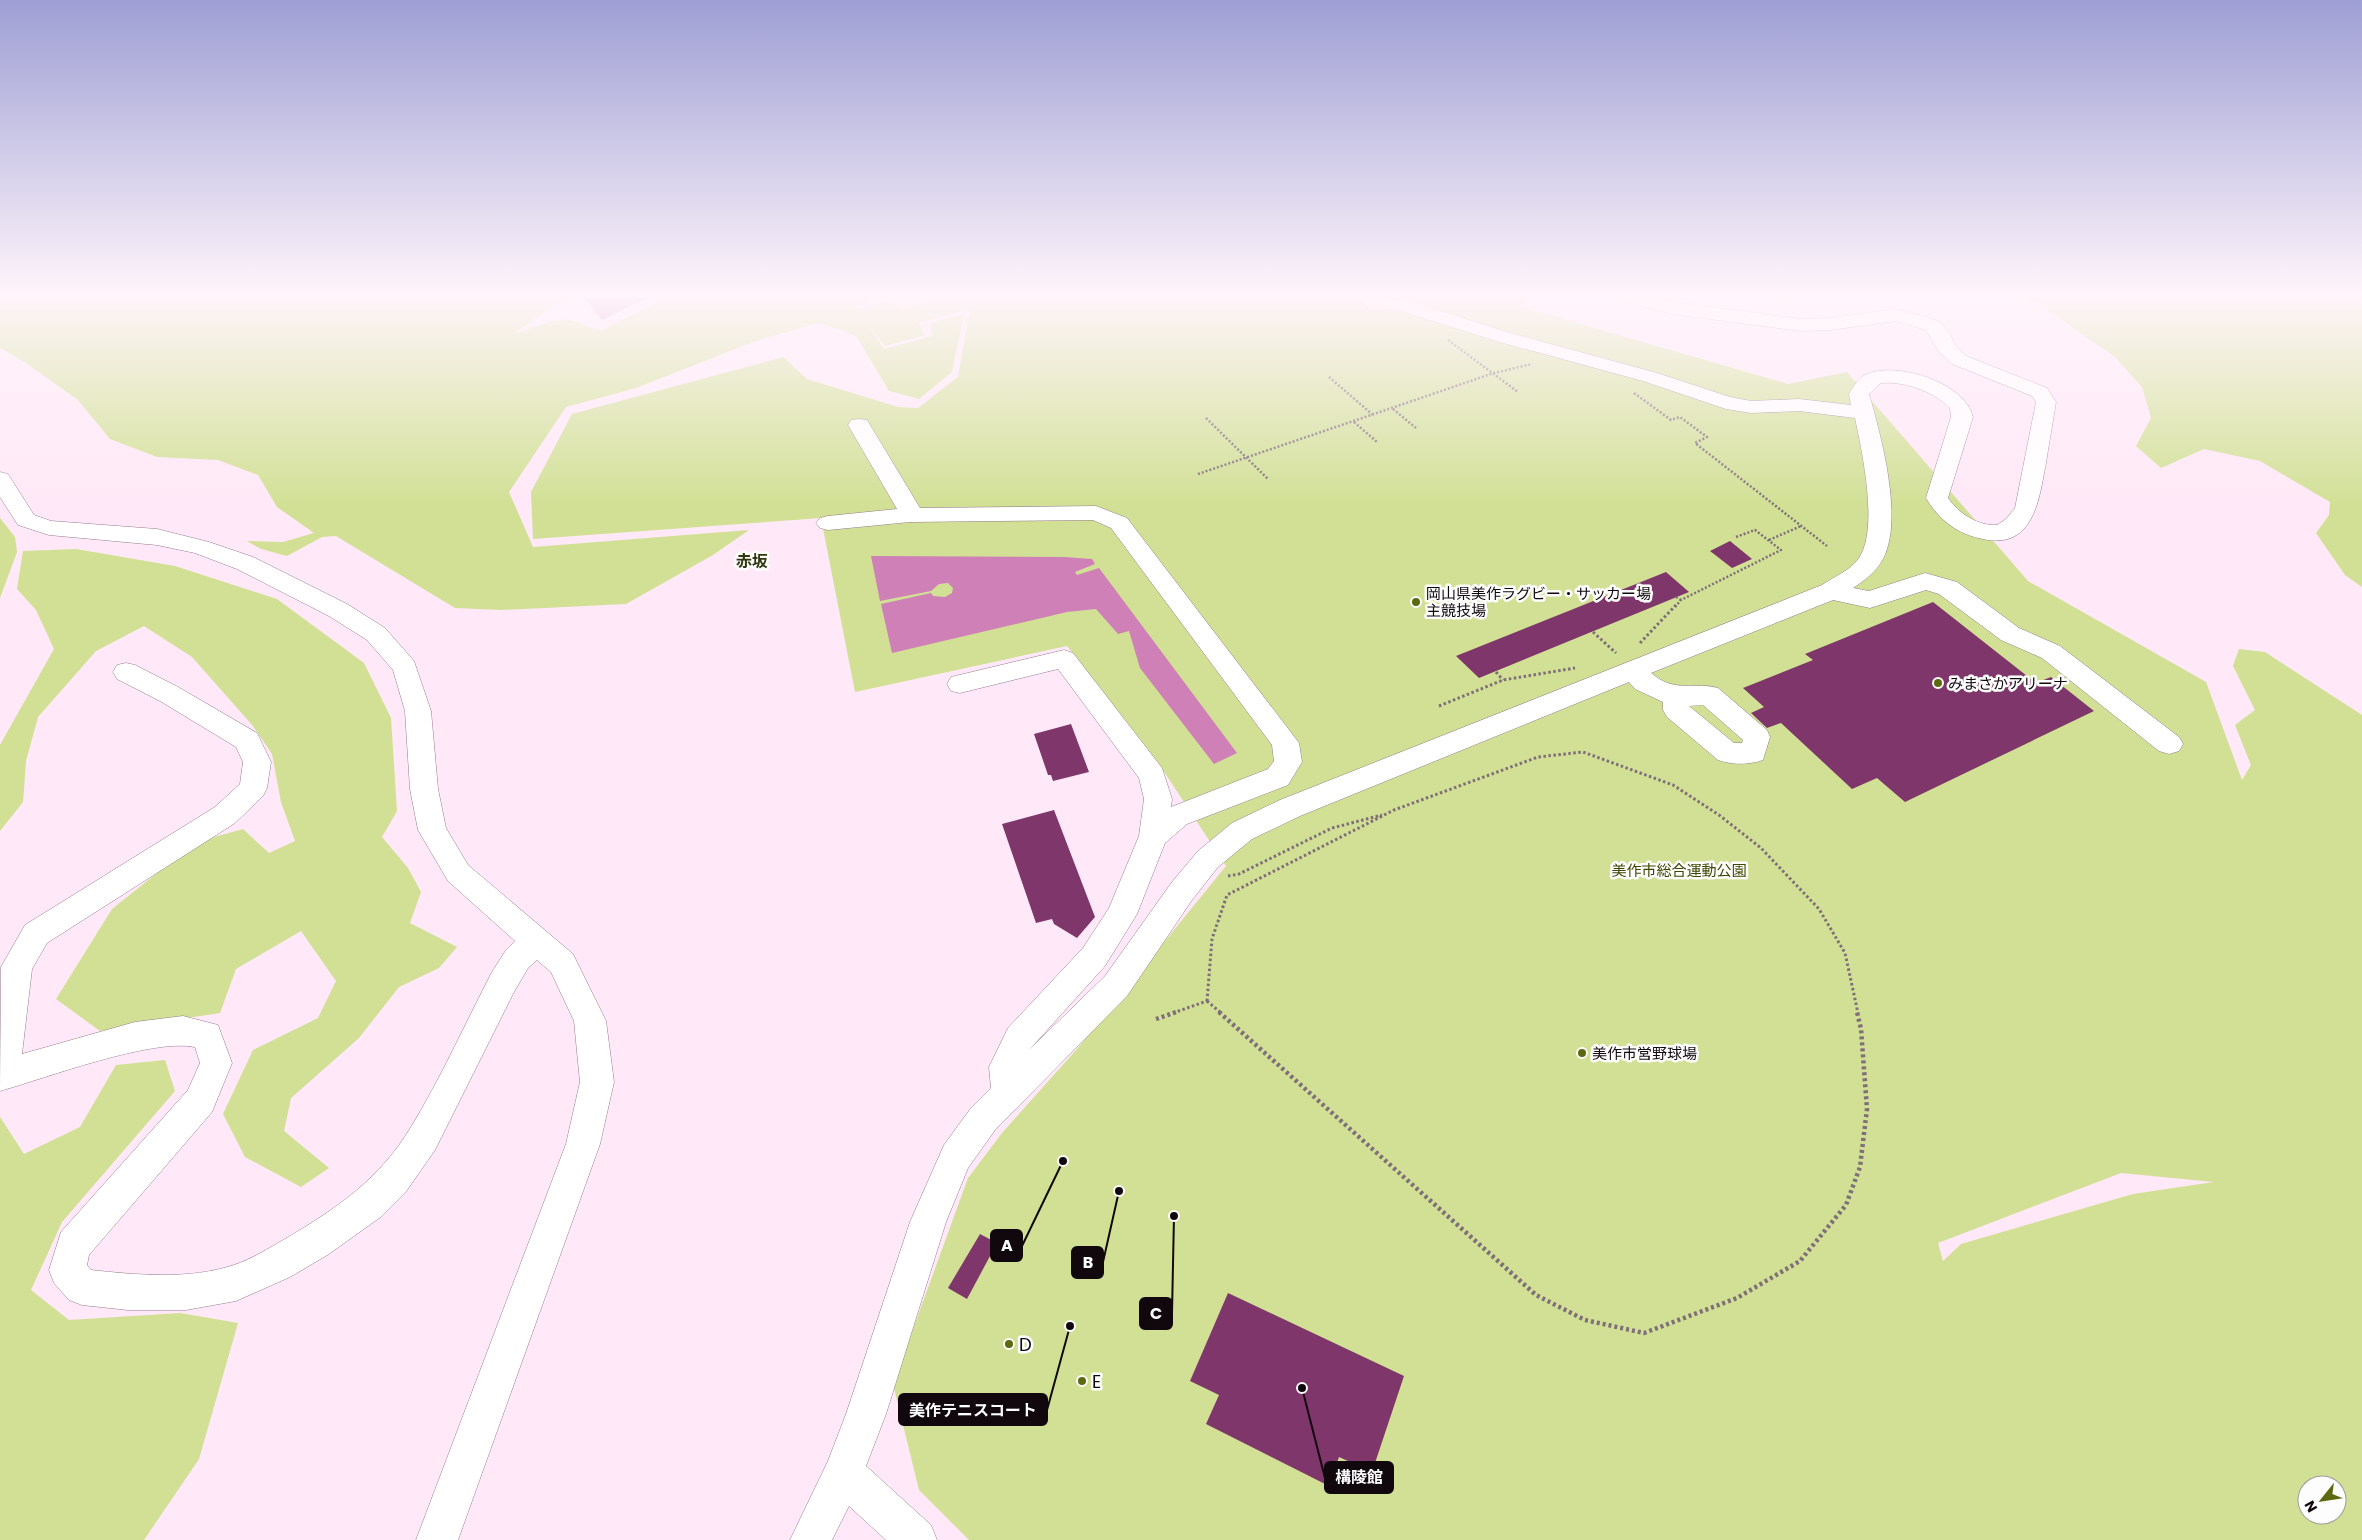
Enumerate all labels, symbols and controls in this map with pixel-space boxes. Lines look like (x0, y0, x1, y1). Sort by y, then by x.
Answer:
district label: 赤坂 (736, 550, 768, 573)
place label: 岡山県美作ラグビー・サッカー場 主競技場 (1426, 583, 1651, 621)
marker: 岡山県美作ラグビー・サッカー場 主競技場 (1410, 596, 1422, 608)
place label: みまさかアリーナ (1948, 673, 2068, 694)
marker: みまさかアリーナ (1932, 677, 1944, 689)
park label: 美作市総合運動公園 (1611, 860, 1747, 881)
place label: 美作市営野球場 (1592, 1043, 1697, 1064)
marker: 美作市営野球場 (1576, 1047, 1588, 1059)
callout: A (991, 1230, 1022, 1261)
text: A (1001, 1234, 1013, 1257)
callout: B (1072, 1247, 1103, 1278)
text: B (1083, 1251, 1093, 1274)
callout: C (1140, 1298, 1172, 1329)
text: C (1150, 1302, 1162, 1325)
place label: D (1019, 1332, 1032, 1357)
marker: D (1003, 1338, 1015, 1350)
place label: E (1092, 1369, 1101, 1394)
marker: E (1076, 1375, 1088, 1387)
callout: 美作テニスコート (899, 1394, 1047, 1425)
text: 美作テニスコート (909, 1399, 1037, 1422)
callout: 構陵館 (1325, 1462, 1393, 1493)
text: 構陵館 (1335, 1466, 1383, 1489)
north arrow (2297, 1475, 2347, 1525)
text: N (2299, 1497, 2322, 1516)

